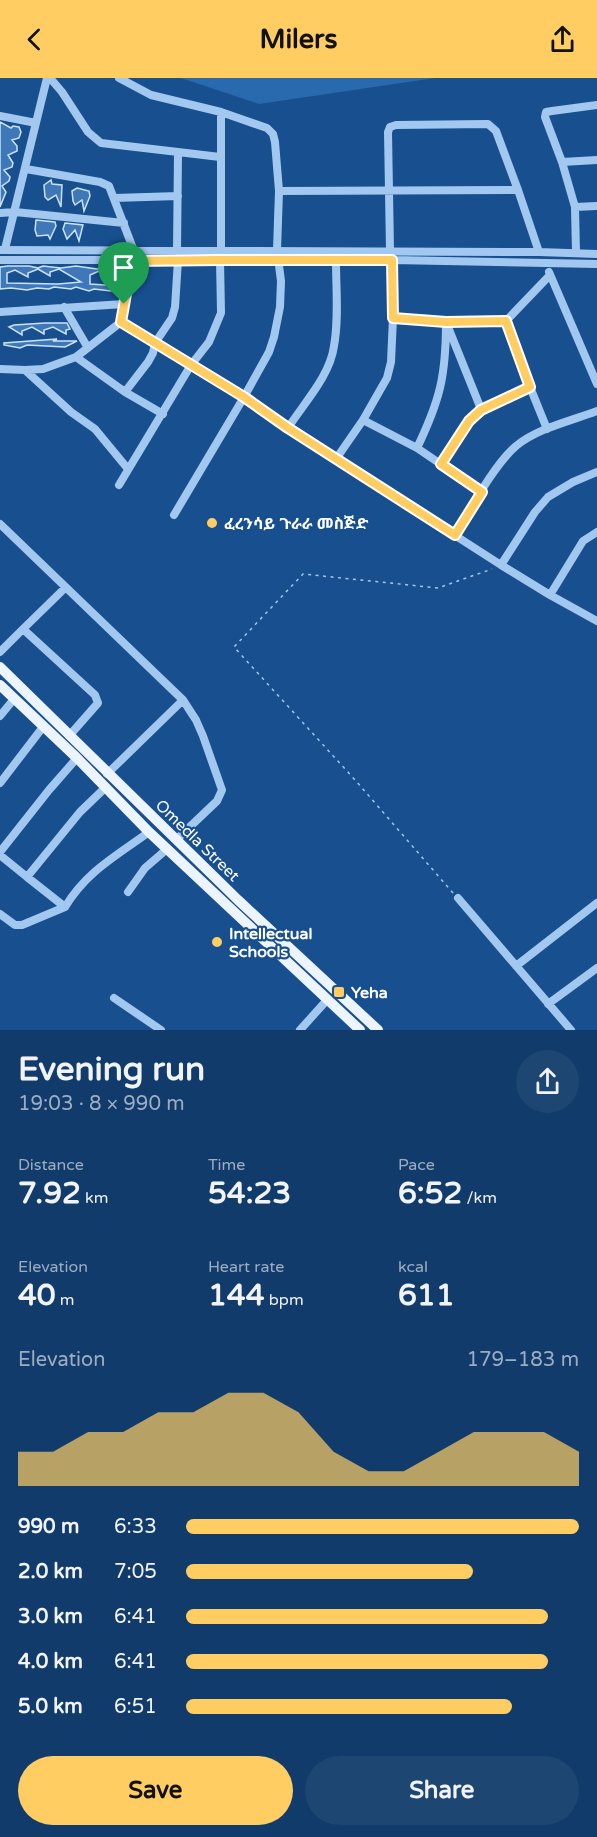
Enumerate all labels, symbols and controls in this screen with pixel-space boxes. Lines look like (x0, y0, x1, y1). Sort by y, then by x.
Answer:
icon: back (18, 23, 51, 56)
text: Milers (260, 23, 337, 56)
icon: share (546, 23, 579, 56)
pin (98, 242, 149, 304)
icon: arrive (107, 251, 140, 284)
place label: ፈረንሳይ ጉራራ መስጅድ (224, 514, 369, 534)
marker: ፈረንሳይ ጉራራ መስጅድ (205, 516, 219, 530)
street label: Omedla Street (151, 795, 244, 886)
place label: Intellectual Schools (229, 924, 312, 962)
marker: Intellectual Schools (210, 935, 224, 949)
place label: Yeha (351, 983, 388, 1003)
marker: Yeha (332, 985, 346, 999)
text: Evening run (18, 1050, 205, 1089)
button: share (516, 1050, 579, 1113)
text: 19:03 · 8 × 990 m (18, 1092, 185, 1116)
text: Distance (18, 1155, 84, 1175)
text: Time (208, 1155, 245, 1175)
text: Pace (398, 1155, 435, 1175)
text: 7.92 (18, 1175, 81, 1212)
text: 54:23 (208, 1175, 291, 1212)
text: 6:52 (398, 1175, 462, 1212)
text: km (81, 1188, 108, 1208)
text: /km (462, 1188, 497, 1208)
text: Elevation (18, 1257, 88, 1277)
text: Heart rate (208, 1257, 284, 1277)
text: kcal (398, 1257, 428, 1277)
text: 40 (18, 1277, 56, 1314)
text: 144 (208, 1277, 265, 1314)
text: 611 (398, 1277, 455, 1314)
text: m (56, 1290, 75, 1310)
text: bpm (265, 1290, 304, 1310)
text: Elevation (18, 1348, 105, 1372)
text: 179–183 m (466, 1348, 579, 1372)
text: 990 m (18, 1515, 79, 1539)
text: 6:33 (114, 1515, 157, 1539)
text: 2.0 km (18, 1560, 83, 1584)
text: 7:05 (114, 1560, 157, 1584)
text: 3.0 km (18, 1605, 83, 1629)
text: 6:41 (114, 1605, 157, 1629)
text: 4.0 km (18, 1650, 83, 1674)
text: 6:41 (114, 1650, 157, 1674)
text: 5.0 km (18, 1695, 83, 1719)
text: 6:51 (114, 1695, 157, 1719)
button: Save (18, 1756, 293, 1825)
button: Share (305, 1756, 579, 1825)

